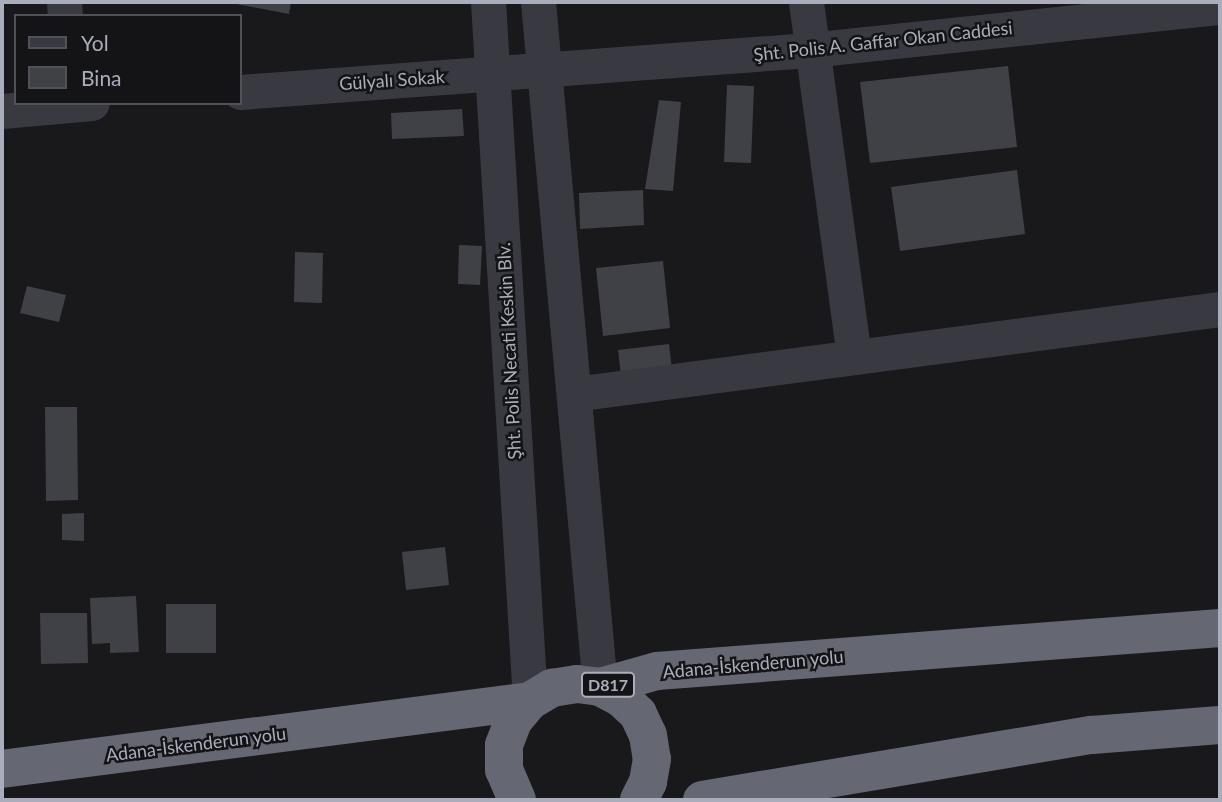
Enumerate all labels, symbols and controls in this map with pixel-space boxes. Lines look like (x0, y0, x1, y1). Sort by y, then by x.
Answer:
legend (14, 14, 242, 105)
street label: Şht. Polis A. Gaffar Okan Caddesi (752, 17, 1014, 65)
text: Yol (81, 30, 109, 55)
text: Bina (81, 65, 122, 90)
street label: Gülyalı Sokak (339, 66, 445, 94)
street label: Şht. Polis Necati Keskin Blv. (493, 242, 525, 460)
street label: Adana-İskenderun yolu (662, 645, 844, 683)
road number: D817 (580, 672, 636, 698)
street label: Adana-İskenderun yolu (104, 722, 288, 766)

